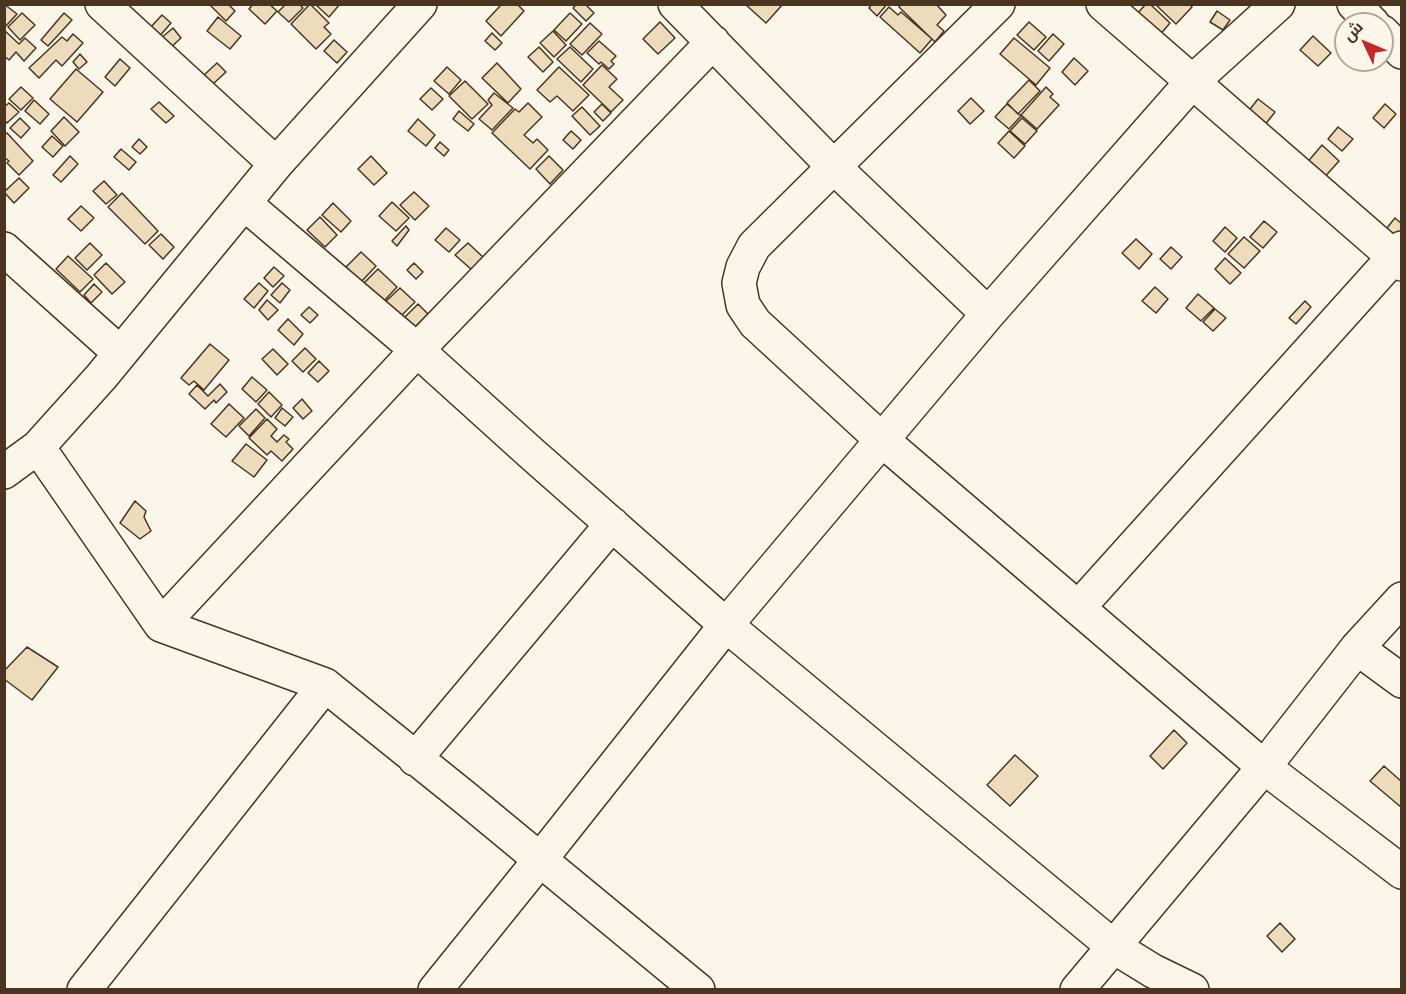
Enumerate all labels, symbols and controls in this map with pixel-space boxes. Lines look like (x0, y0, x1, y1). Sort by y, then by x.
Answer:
north arrow (1334, 12, 1394, 72)
text: ش (1337, 16, 1368, 46)

